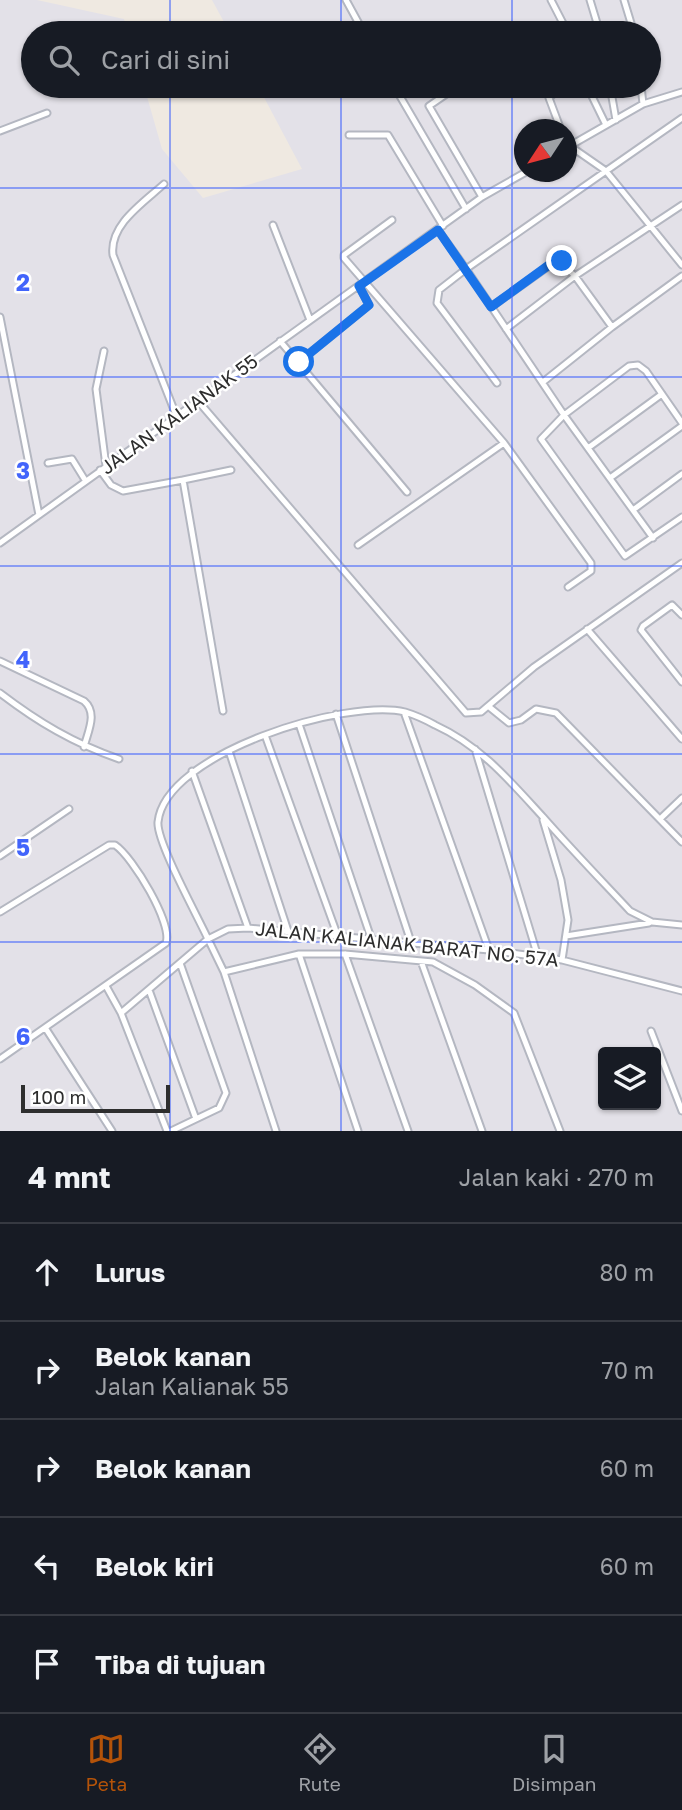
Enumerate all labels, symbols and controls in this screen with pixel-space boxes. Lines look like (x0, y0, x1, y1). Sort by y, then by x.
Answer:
search box (21, 21, 661, 98)
icon: search (45, 41, 83, 79)
text: Cari di sini (101, 44, 230, 75)
north arrow (514, 119, 577, 182)
route end (546, 245, 577, 276)
text: 2 (16, 268, 30, 296)
route start (283, 346, 314, 377)
street label: JALAN KALIANAK 55 (96, 349, 262, 478)
text: 3 (16, 456, 30, 484)
text: 4 (16, 645, 30, 673)
text: 5 (16, 833, 30, 861)
street label: JALAN KALIANAK BARAT NO. 57A (254, 916, 560, 971)
text: 6 (16, 1022, 30, 1050)
map controls (598, 1047, 661, 1110)
button: layers (598, 1047, 661, 1110)
scale bar (21, 1082, 170, 1114)
text: 100 m (32, 1085, 86, 1108)
text: 4 mnt (28, 1159, 111, 1195)
text: Jalan kaki · 270 m (459, 1163, 654, 1191)
icon: ahead (28, 1253, 66, 1291)
text: Lurus (95, 1257, 165, 1288)
text: 80 m (600, 1258, 654, 1286)
text: Belok kanan (95, 1341, 251, 1372)
icon: right (28, 1351, 66, 1389)
text: 70 m (601, 1356, 654, 1384)
text: Jalan Kalianak 55 (95, 1372, 289, 1400)
icon: right (28, 1449, 66, 1487)
text: Belok kanan (95, 1453, 251, 1484)
text: 60 m (600, 1454, 654, 1482)
icon: left (28, 1547, 66, 1585)
text: Belok kiri (95, 1551, 214, 1582)
text: 60 m (600, 1552, 654, 1580)
icon: arrive (28, 1645, 66, 1683)
text: Tiba di tujuan (95, 1649, 265, 1680)
tab: Peta (86, 1730, 127, 1795)
tab: Rute (298, 1730, 341, 1795)
tab: Disimpan (512, 1730, 596, 1795)

